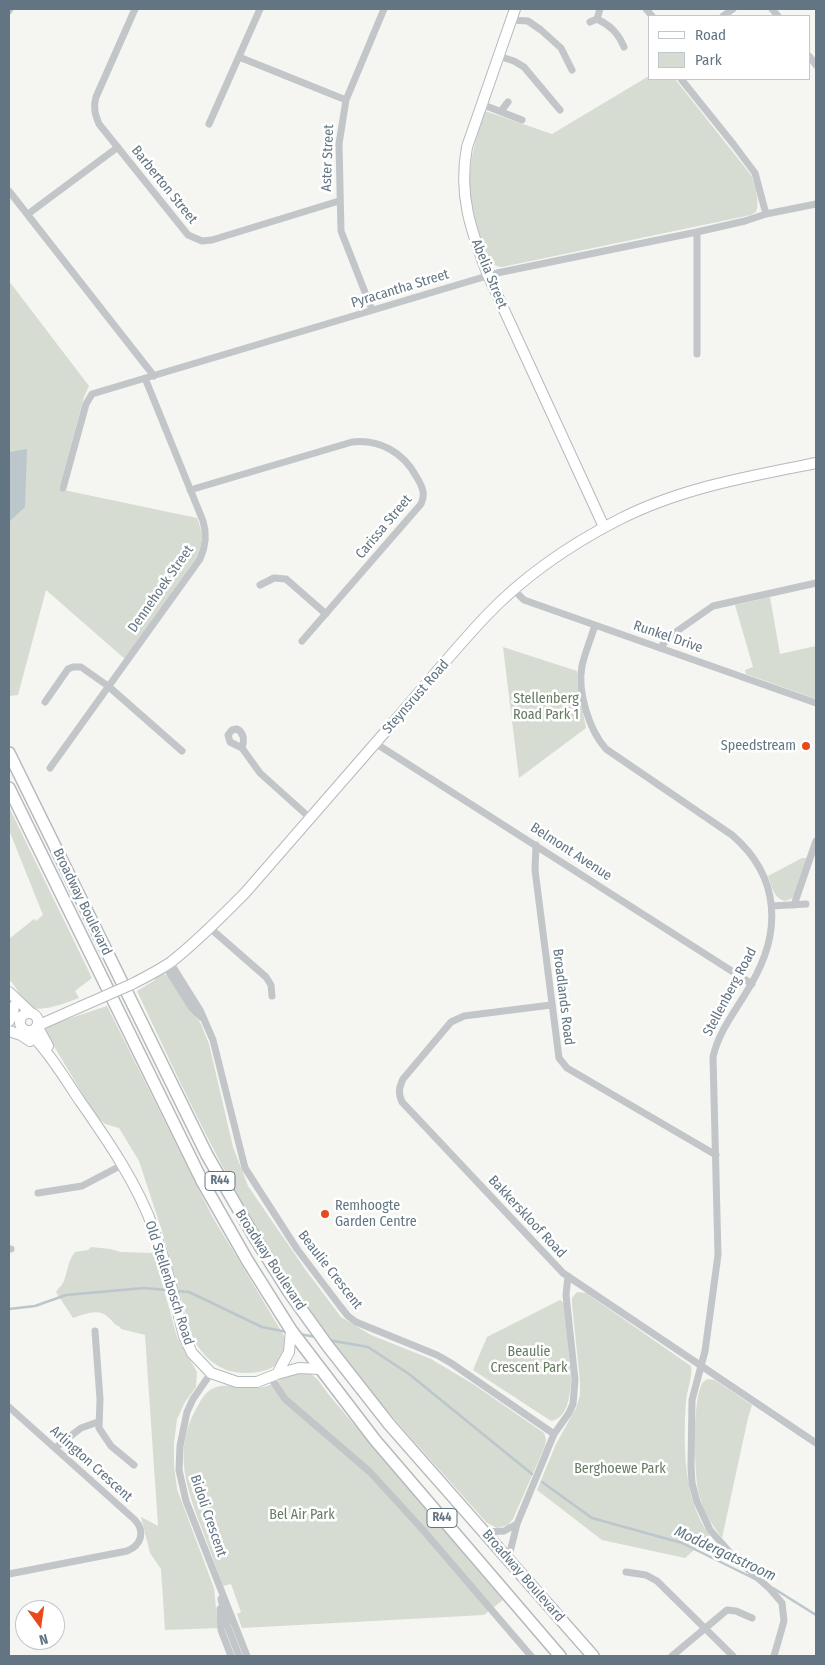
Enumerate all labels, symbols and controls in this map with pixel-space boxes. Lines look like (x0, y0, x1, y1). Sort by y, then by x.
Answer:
legend (648, 15, 810, 80)
text: Road (695, 26, 726, 44)
text: Park (695, 51, 722, 69)
street label: Aster Street (318, 124, 338, 192)
street label: Barberton Street (127, 143, 201, 227)
street label: Abelia Street (467, 237, 511, 311)
street label: Pyracantha Street (349, 266, 451, 312)
street label: Carissa Street (352, 492, 416, 562)
street label: Dennehoek Street (125, 542, 197, 636)
street label: Runkel Drive (631, 617, 705, 657)
street label: Steynsrust Road (379, 656, 453, 738)
park label: Stellenberg Road Park 1 (513, 691, 579, 724)
place label: Speedstream (721, 738, 796, 754)
marker: Speedstream (800, 740, 812, 752)
street label: Belmont Avenue (527, 819, 615, 885)
street label: Broadway Boulevard (49, 846, 115, 958)
street label: Stellenberg Road (700, 945, 760, 1039)
street label: Broadlands Road (549, 948, 577, 1046)
road number: R44 (205, 1172, 235, 1190)
street label: Bakkerskloof Road (485, 1172, 569, 1262)
place label: Remhoogte Garden Centre (335, 1198, 417, 1230)
street label: Broadway Boulevard (231, 1207, 309, 1313)
marker: Remhoogte Garden Centre (319, 1208, 331, 1220)
street label: Old Stellenbosch Road (141, 1219, 197, 1347)
street label: Beaulie Crescent (294, 1227, 366, 1313)
park label: Beaulie Crescent Park (490, 1344, 568, 1376)
street label: Arlington Crescent (46, 1423, 136, 1505)
park label: Berghoewe Park (574, 1461, 666, 1477)
street label: Bidoli Crescent (186, 1473, 230, 1559)
park label: Bel Air Park (269, 1507, 335, 1523)
road number: R44 (427, 1509, 457, 1528)
water label: Moddergatstroom (671, 1523, 779, 1585)
street label: Broadway Boulevard (478, 1526, 568, 1626)
north arrow (15, 1600, 65, 1650)
text: N (37, 1630, 50, 1648)

